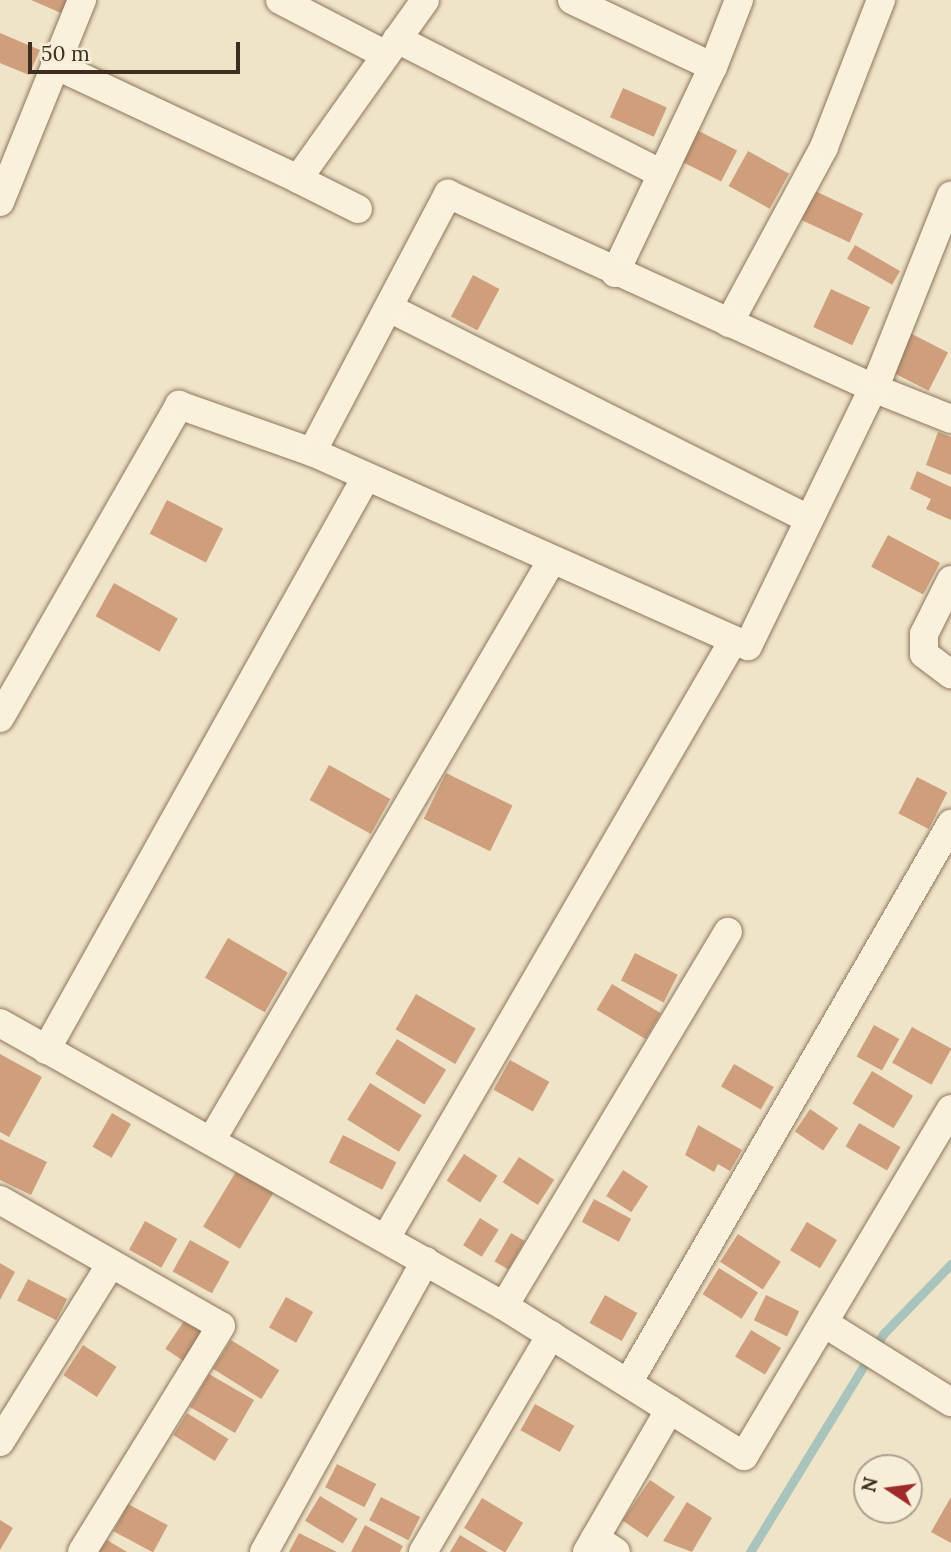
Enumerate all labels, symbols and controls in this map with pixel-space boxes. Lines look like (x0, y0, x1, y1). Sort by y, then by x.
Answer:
scale bar (32, 28, 243, 72)
text: 50 m (41, 40, 90, 67)
north arrow (853, 1454, 923, 1524)
text: N (856, 1475, 883, 1495)

